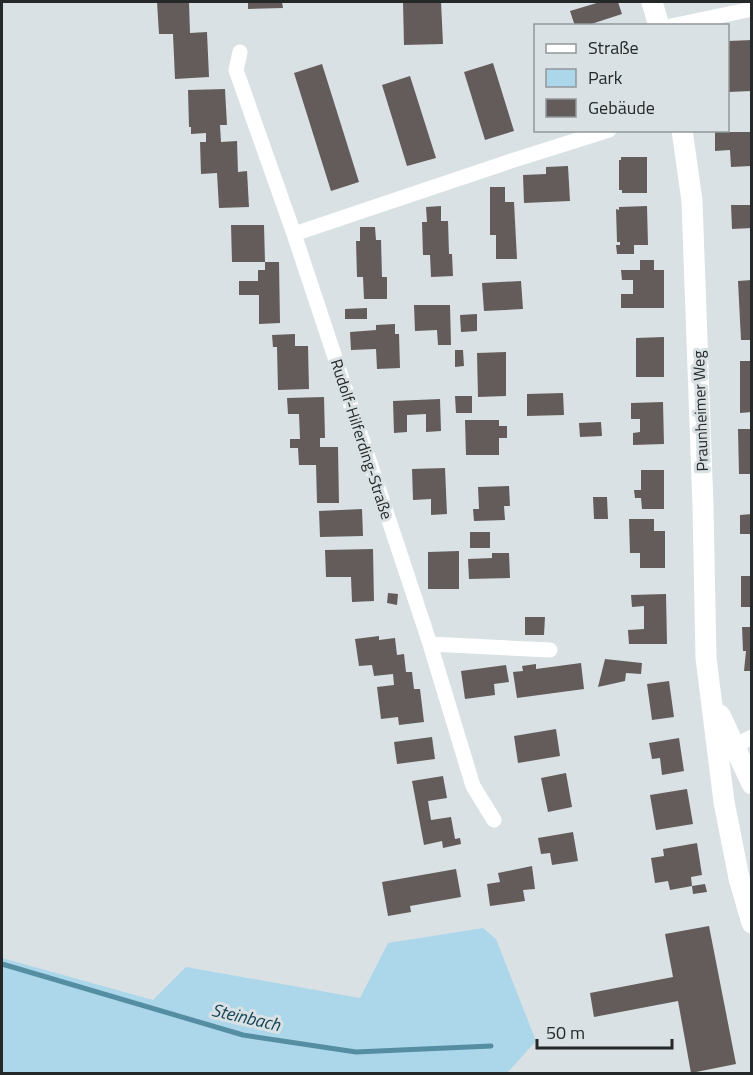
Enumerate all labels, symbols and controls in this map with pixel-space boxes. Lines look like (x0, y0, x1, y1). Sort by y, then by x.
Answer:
legend (534, 24, 729, 132)
text: Straße (588, 34, 639, 61)
text: Park (588, 64, 623, 91)
text: Gebäude (588, 94, 655, 121)
street label: Praunheimer Weg (686, 350, 714, 472)
street label: Rudolf-Hilferding-Straße (325, 356, 399, 522)
water label: Steinbach (209, 996, 284, 1038)
scale bar (537, 1012, 672, 1050)
text: 50 m (546, 1019, 585, 1046)

